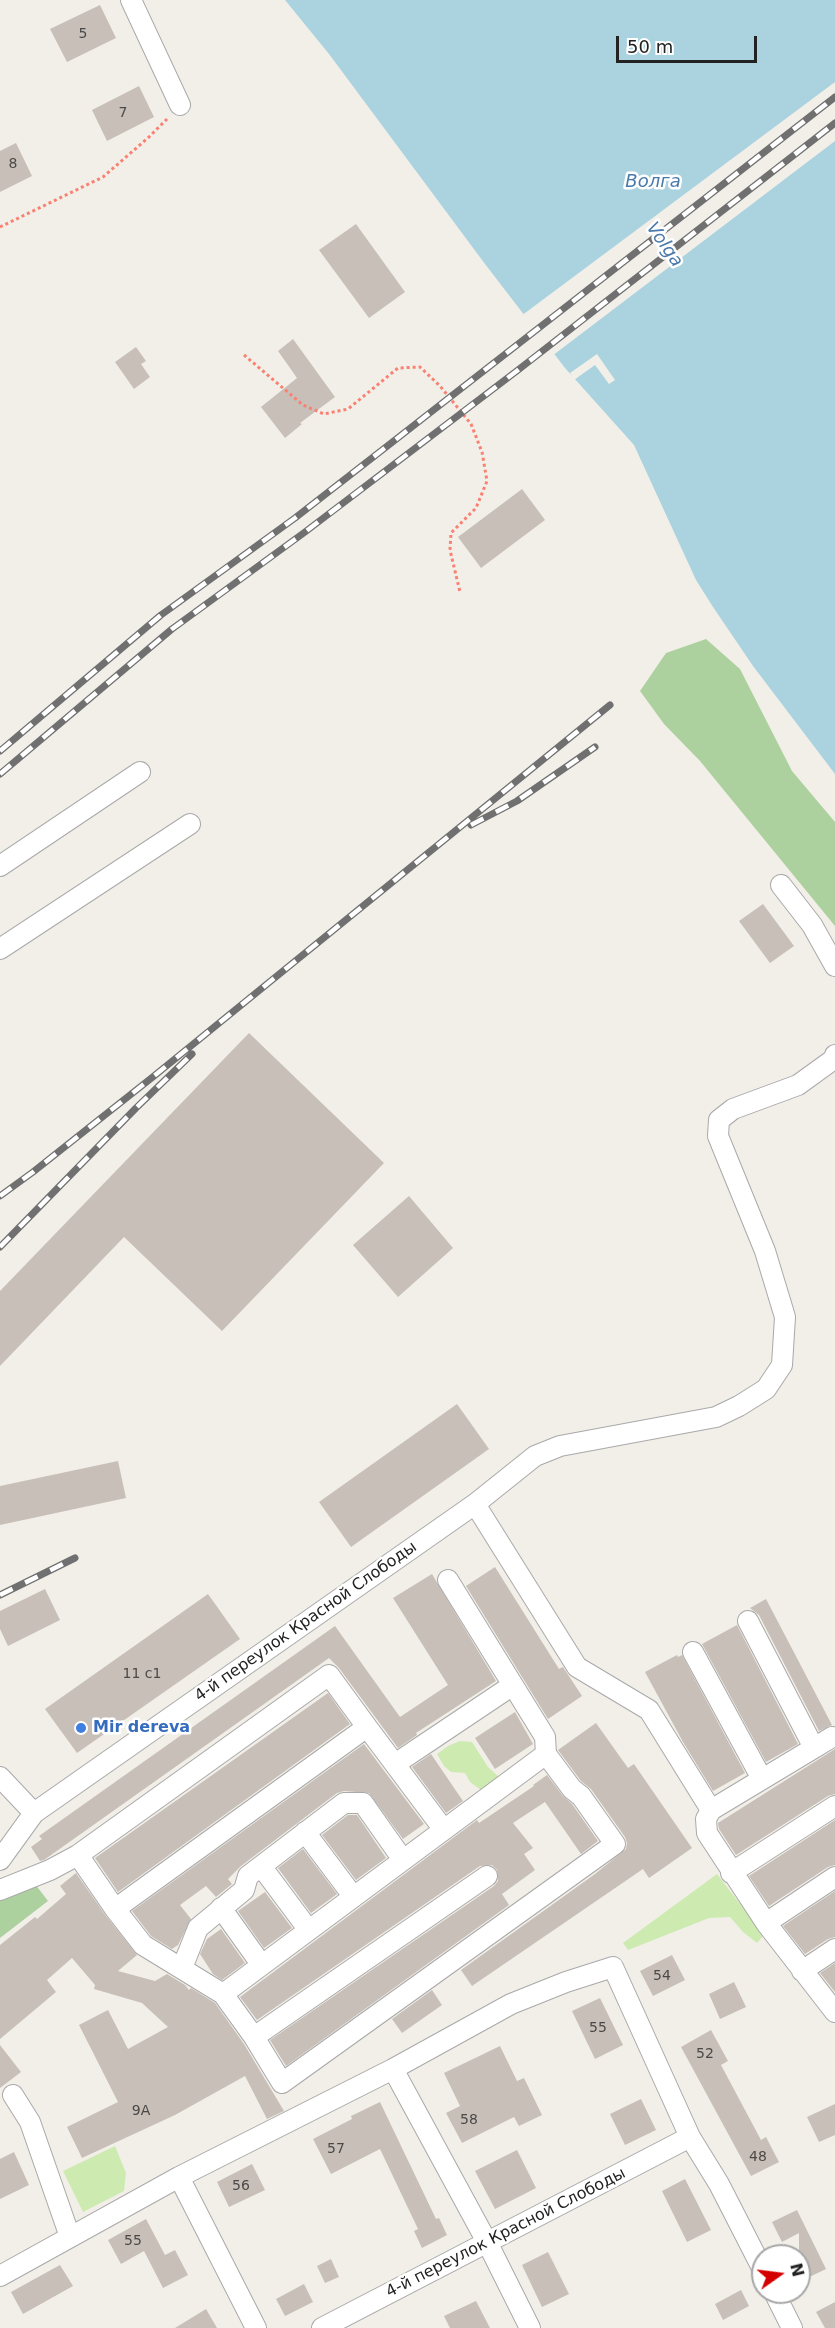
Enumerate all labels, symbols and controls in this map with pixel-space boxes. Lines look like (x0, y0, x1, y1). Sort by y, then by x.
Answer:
scale bar (619, 24, 760, 62)
house number: 5 (79, 26, 87, 42)
text: 50 m (627, 36, 673, 57)
house number: 7 (119, 105, 127, 121)
house number: 8 (9, 156, 17, 172)
water label: Волга (625, 171, 681, 193)
water label: Volga (641, 218, 687, 272)
street label: 4-й переулок Красной Слободы (191, 1538, 421, 1706)
house number: 11 с1 (123, 1666, 161, 1682)
place label: Mir dereva (93, 1718, 190, 1738)
marker: Mir dereva (74, 1721, 88, 1735)
house number: 54 (653, 1968, 671, 1984)
house number: 55 (589, 2020, 607, 2036)
house number: 52 (696, 2046, 714, 2062)
house number: 9А (132, 2103, 150, 2119)
house number: 58 (460, 2112, 478, 2128)
house number: 57 (327, 2141, 345, 2157)
house number: 48 (749, 2149, 767, 2165)
street label: 4-й переулок Красной Слободы (383, 2164, 629, 2302)
house number: 56 (232, 2178, 250, 2194)
house number: 55 (124, 2233, 142, 2249)
north arrow (751, 2244, 811, 2304)
text: N (786, 2261, 808, 2279)

